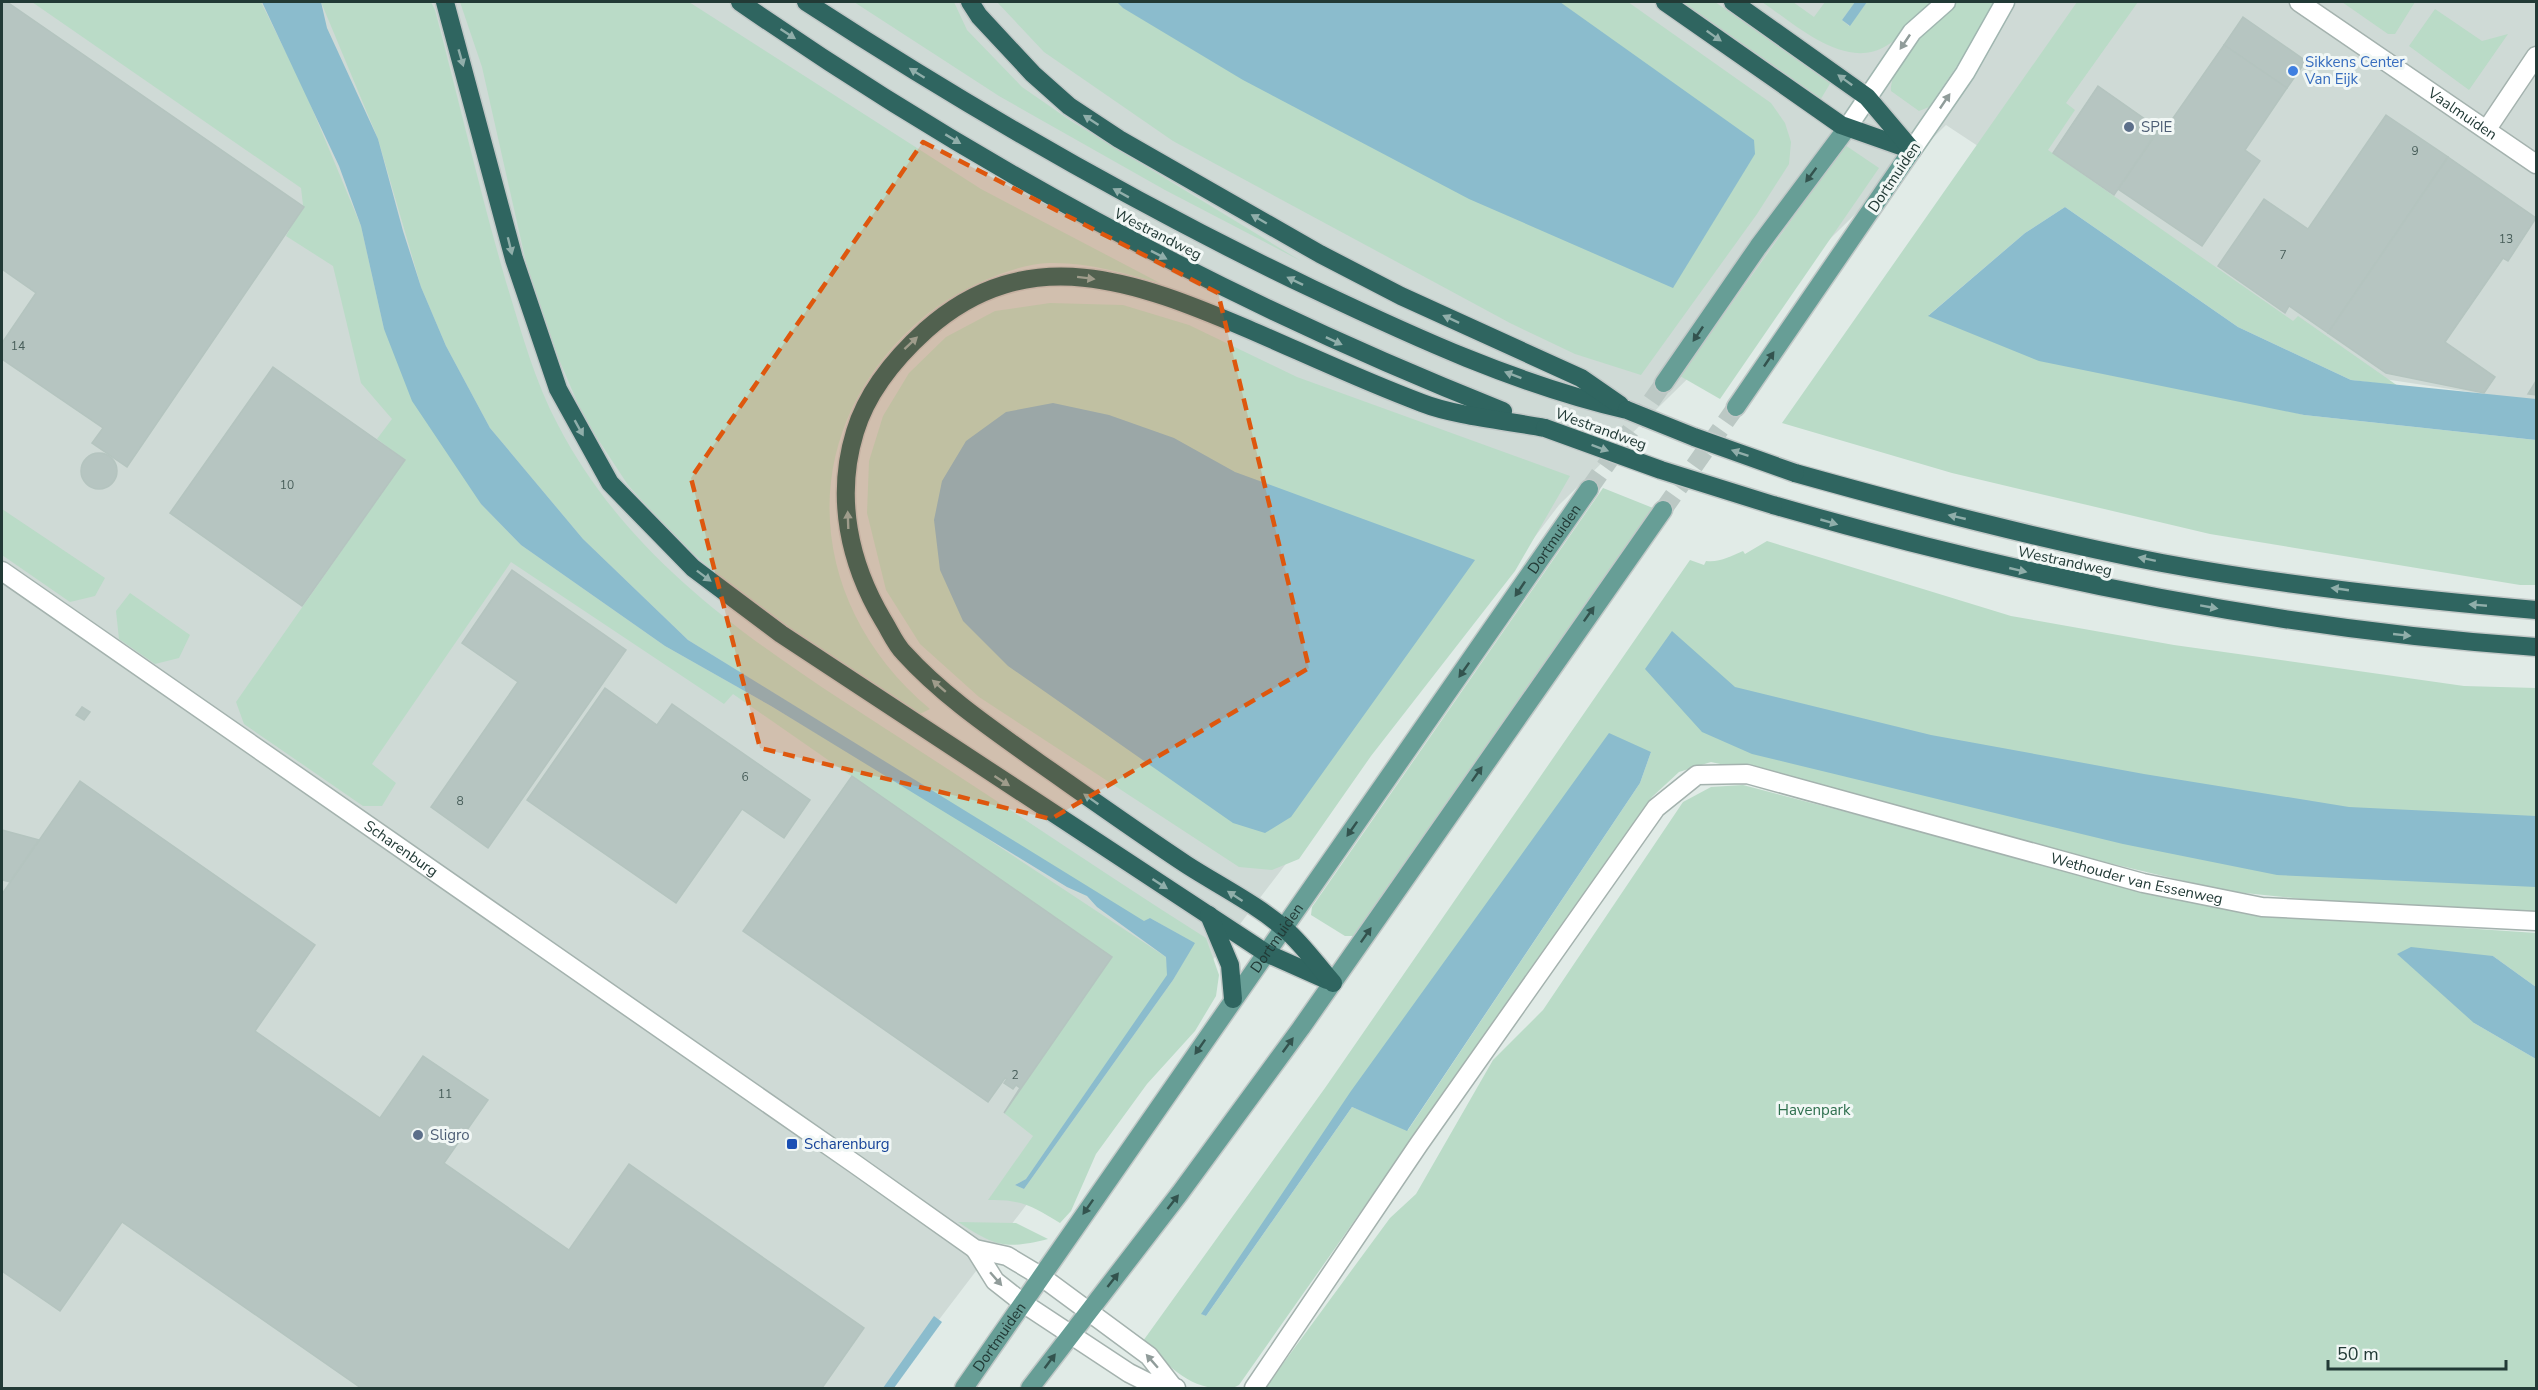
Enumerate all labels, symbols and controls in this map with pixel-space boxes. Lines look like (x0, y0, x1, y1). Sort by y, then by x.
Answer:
one-way arrow (780, 29, 796, 40)
one-way arrow (1705, 30, 1721, 42)
one-way arrow (1899, 34, 1910, 51)
one-way arrow (457, 49, 466, 67)
place label: Sikkens Center Van Eijk (2304, 52, 2405, 89)
marker: Sikkens Center Van Eijk (2286, 64, 2300, 78)
one-way arrow (909, 67, 925, 78)
one-way arrow (1837, 75, 1852, 87)
street label: Vaalmuiden (2423, 82, 2501, 145)
one-way arrow (1939, 94, 1951, 110)
one-way arrow (1083, 115, 1100, 126)
place label: SPIE (2141, 117, 2172, 137)
marker: SPIE (2122, 120, 2136, 134)
one-way arrow (945, 133, 961, 144)
street label: Dortmuiden (1863, 138, 1925, 216)
house number: 9 (2411, 143, 2419, 159)
one-way arrow (1805, 167, 1818, 183)
one-way arrow (1112, 188, 1129, 198)
street label: Westrandweg (1111, 203, 1205, 265)
one-way arrow (1251, 214, 1268, 224)
house number: 13 (2499, 231, 2513, 247)
one-way arrow (506, 237, 516, 256)
house number: 7 (2279, 247, 2287, 263)
one-way arrow (1150, 250, 1168, 260)
one-way arrow (1077, 274, 1096, 283)
one-way arrow (1287, 276, 1304, 285)
one-way arrow (1442, 315, 1459, 324)
one-way arrow (1692, 325, 1704, 341)
one-way arrow (1326, 336, 1343, 345)
one-way arrow (904, 337, 918, 351)
house number: 14 (11, 338, 25, 354)
one-way arrow (1763, 351, 1774, 367)
one-way arrow (1503, 370, 1521, 380)
street label: Westrandweg (1553, 403, 1649, 455)
one-way arrow (574, 420, 585, 436)
one-way arrow (1591, 444, 1609, 453)
one-way arrow (1731, 448, 1749, 458)
house number: 10 (280, 477, 294, 493)
street label: Dortmuiden (1523, 500, 1585, 578)
one-way arrow (843, 510, 852, 529)
one-way arrow (1948, 512, 1966, 522)
one-way arrow (1820, 517, 1838, 527)
street label: Westrandweg (2016, 541, 2114, 581)
one-way arrow (2138, 554, 2156, 564)
one-way arrow (2009, 566, 2028, 575)
one-way arrow (696, 569, 711, 581)
one-way arrow (1514, 581, 1526, 597)
one-way arrow (2330, 585, 2349, 594)
one-way arrow (2469, 600, 2488, 610)
one-way arrow (2200, 603, 2219, 612)
one-way arrow (1583, 607, 1595, 623)
one-way arrow (2393, 630, 2412, 640)
one-way arrow (1458, 661, 1470, 677)
one-way arrow (932, 680, 947, 693)
one-way arrow (1471, 767, 1483, 783)
house number: 6 (741, 769, 749, 785)
one-way arrow (994, 775, 1010, 786)
house number: 8 (456, 793, 464, 809)
one-way arrow (1083, 793, 1099, 805)
street label: Scharenburg (360, 816, 442, 881)
one-way arrow (1346, 821, 1358, 837)
street label: Wethouder van Essenweg (2048, 848, 2225, 909)
one-way arrow (1152, 878, 1168, 889)
one-way arrow (1227, 890, 1243, 901)
street label: Dortmuiden (1246, 899, 1308, 977)
one-way arrow (1360, 927, 1372, 943)
one-way arrow (1282, 1038, 1294, 1053)
one-way arrow (1194, 1039, 1206, 1055)
house number: 2 (1011, 1067, 1019, 1083)
house number: 11 (438, 1086, 452, 1102)
park label: Havenpark (1778, 1100, 1851, 1120)
place label: Sligro (430, 1125, 470, 1145)
marker: Sligro (411, 1128, 425, 1142)
place label: Scharenburg (804, 1134, 890, 1154)
marker: Scharenburg (785, 1137, 799, 1151)
one-way arrow (1166, 1195, 1178, 1210)
one-way arrow (1082, 1199, 1094, 1215)
one-way arrow (989, 1271, 1002, 1286)
one-way arrow (1106, 1272, 1118, 1287)
street label: Dortmuiden (968, 1298, 1031, 1376)
scale bar (2328, 1333, 2506, 1371)
text: 50 m (2337, 1342, 2379, 1366)
one-way arrow (1043, 1353, 1055, 1368)
one-way arrow (1146, 1354, 1159, 1369)

